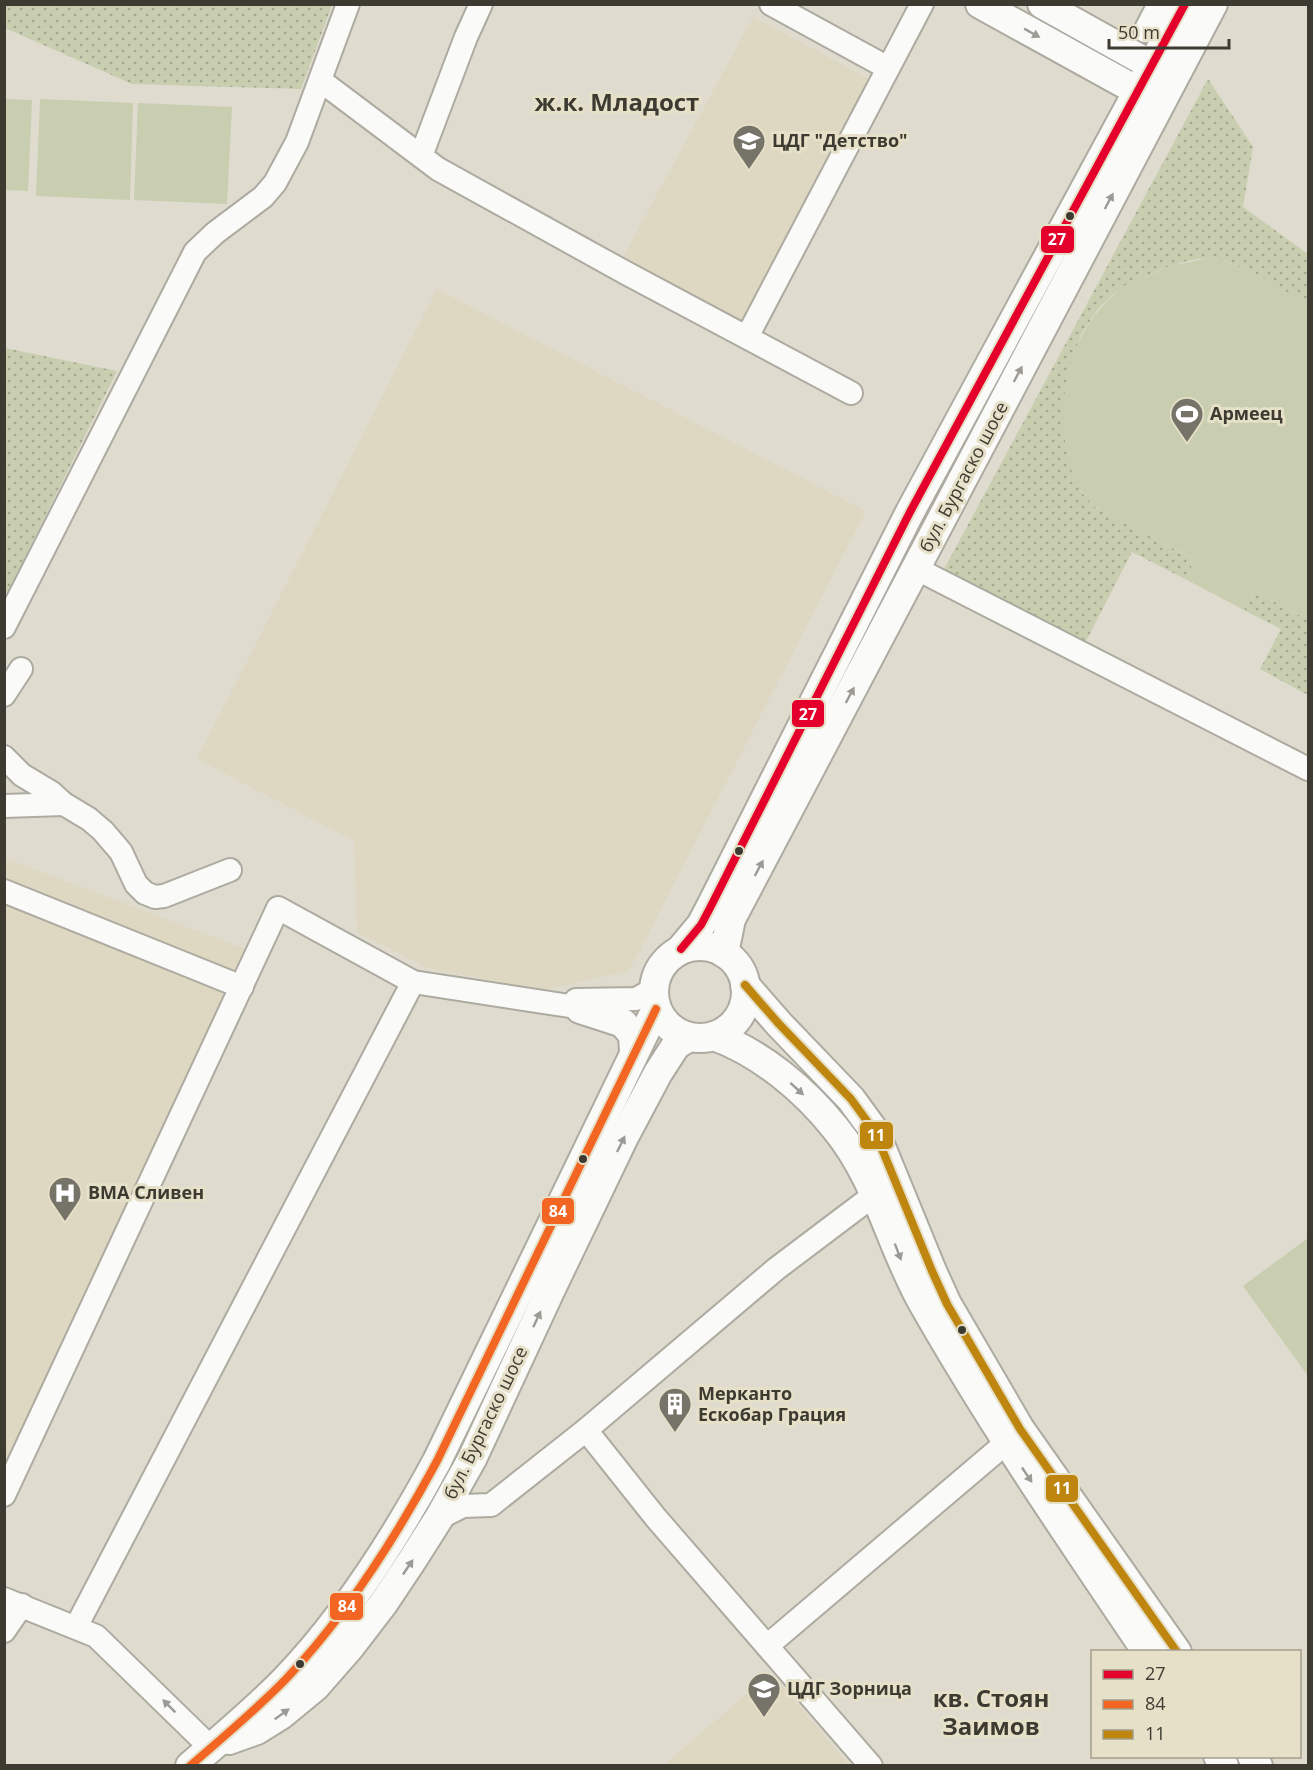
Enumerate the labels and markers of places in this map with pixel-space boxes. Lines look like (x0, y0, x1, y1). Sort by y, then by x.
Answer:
school or university icon: ЦДГ "Детство" (731, 123, 767, 170)
place label: ЦДГ "Детство" (772, 128, 908, 152)
unlabelled marker (1064, 210, 1076, 222)
sports icon: Армеец (1169, 396, 1205, 443)
place label: Армеец (1210, 401, 1283, 425)
unlabelled marker (733, 845, 745, 857)
unlabelled marker (577, 1153, 589, 1165)
hospital icon: ВМА Сливен (47, 1175, 83, 1222)
place label: ВМА Сливен (88, 1180, 204, 1204)
unlabelled marker (956, 1324, 968, 1336)
place label: Мерканто Ескобар Грация (698, 1381, 846, 1426)
building icon: Мерканто Ескобар Грация (657, 1386, 693, 1433)
unlabelled marker (294, 1658, 306, 1670)
school or university icon: ЦДГ Зорница (746, 1671, 782, 1718)
place label: ЦДГ Зорница (787, 1676, 912, 1700)

